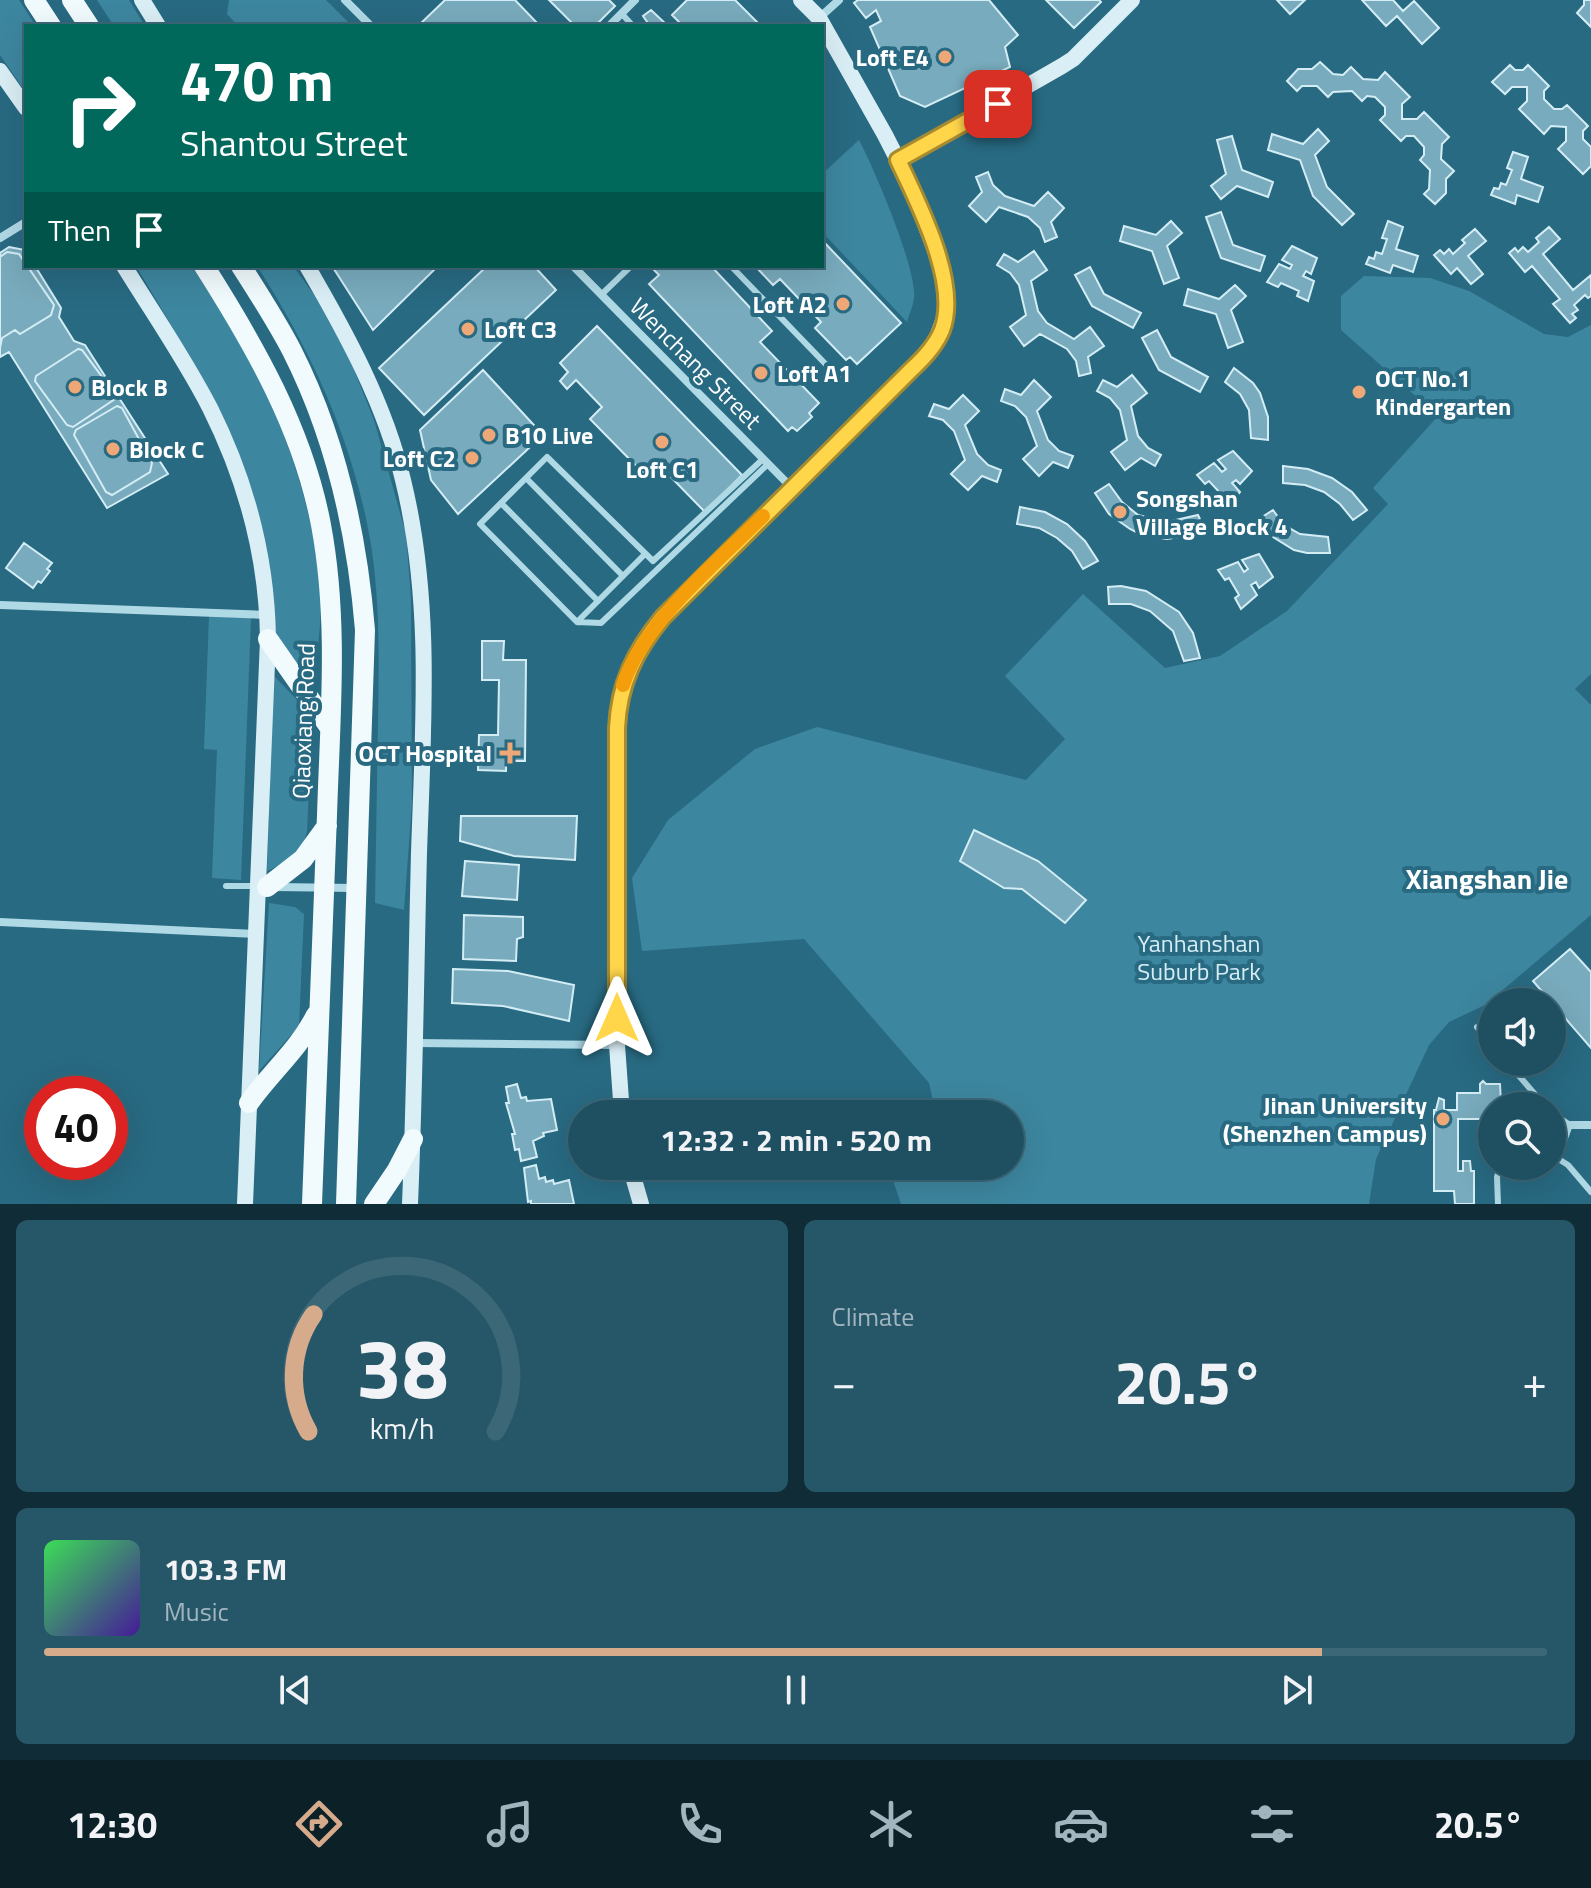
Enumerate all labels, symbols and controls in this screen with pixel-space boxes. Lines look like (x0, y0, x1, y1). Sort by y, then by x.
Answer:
text: 470 m (180, 38, 333, 123)
place label: Loft E4 (856, 39, 929, 75)
marker: Loft E4 (936, 48, 954, 66)
icon: right (48, 56, 152, 160)
pin (964, 70, 1032, 138)
icon: arrive (976, 82, 1020, 126)
text: Shantou Street (180, 115, 408, 170)
text: Then (48, 207, 111, 253)
icon: arrive (127, 208, 171, 252)
place label: Loft A2 (752, 286, 827, 322)
street label: Wenchang Street (622, 289, 770, 437)
marker: Loft A2 (834, 295, 852, 313)
place label: Loft C3 (484, 311, 557, 347)
marker: Loft C3 (459, 320, 477, 338)
place label: Loft A1 (777, 355, 852, 391)
place label: OCT No.1 Kindergarten (1375, 360, 1511, 424)
marker: Loft A1 (752, 364, 770, 382)
place label: Block B (91, 369, 168, 405)
marker: Block B (66, 378, 84, 396)
marker: OCT No.1 Kindergarten (1350, 383, 1368, 401)
place label: B10 Live (505, 417, 593, 453)
marker: B10 Live (480, 426, 498, 444)
place label: Block C (129, 431, 204, 467)
marker: Loft C1 (653, 433, 671, 451)
marker: Block C (104, 440, 122, 458)
place label: Loft C2 (383, 440, 456, 476)
marker: Loft C2 (463, 449, 481, 467)
place label: Loft C1 (625, 451, 699, 487)
place label: Songshan Village Block 4 (1136, 480, 1288, 544)
marker: Songshan Village Block 4 (1111, 503, 1129, 521)
street label: Qiaoxiang Road (282, 642, 324, 800)
place label: OCT Hospital (358, 735, 492, 771)
marker: OCT Hospital (499, 742, 521, 764)
district label: Xiangshan Jie (1406, 857, 1568, 900)
park label: Yanhanshan Suburb Park (1137, 925, 1261, 989)
position arrow (575, 976, 659, 1060)
map controls (1478, 988, 1566, 1180)
button: sound (1478, 988, 1566, 1076)
speed limit sign: 40 (24, 1076, 128, 1180)
place label: Jinan University (Shenzhen Campus) (1223, 1087, 1427, 1151)
button: search (1478, 1092, 1566, 1180)
marker: Jinan University (Shenzhen Campus) (1434, 1110, 1452, 1128)
text: 12:32 · 2 min · 520 m (660, 1117, 932, 1163)
text: Climate (832, 1297, 914, 1336)
text: 38 (355, 1304, 448, 1430)
text: 20.5° (1114, 1336, 1264, 1427)
text: − (832, 1348, 856, 1415)
text: + (1522, 1348, 1547, 1415)
text: km/h (369, 1407, 434, 1450)
text: 103.3 FM (164, 1546, 287, 1592)
text: Music (164, 1592, 229, 1631)
icon: previous (273, 1668, 317, 1712)
icon: pause (774, 1668, 818, 1712)
icon: next (1275, 1668, 1319, 1712)
icon: directions (291, 1796, 347, 1852)
icon: music (482, 1796, 538, 1852)
icon: phone (672, 1796, 728, 1852)
icon: climate (863, 1796, 919, 1852)
icon: car (1053, 1796, 1109, 1852)
icon: filters (1244, 1796, 1300, 1852)
text: 12:30 (67, 1797, 157, 1852)
text: 20.5° (1434, 1797, 1524, 1852)

